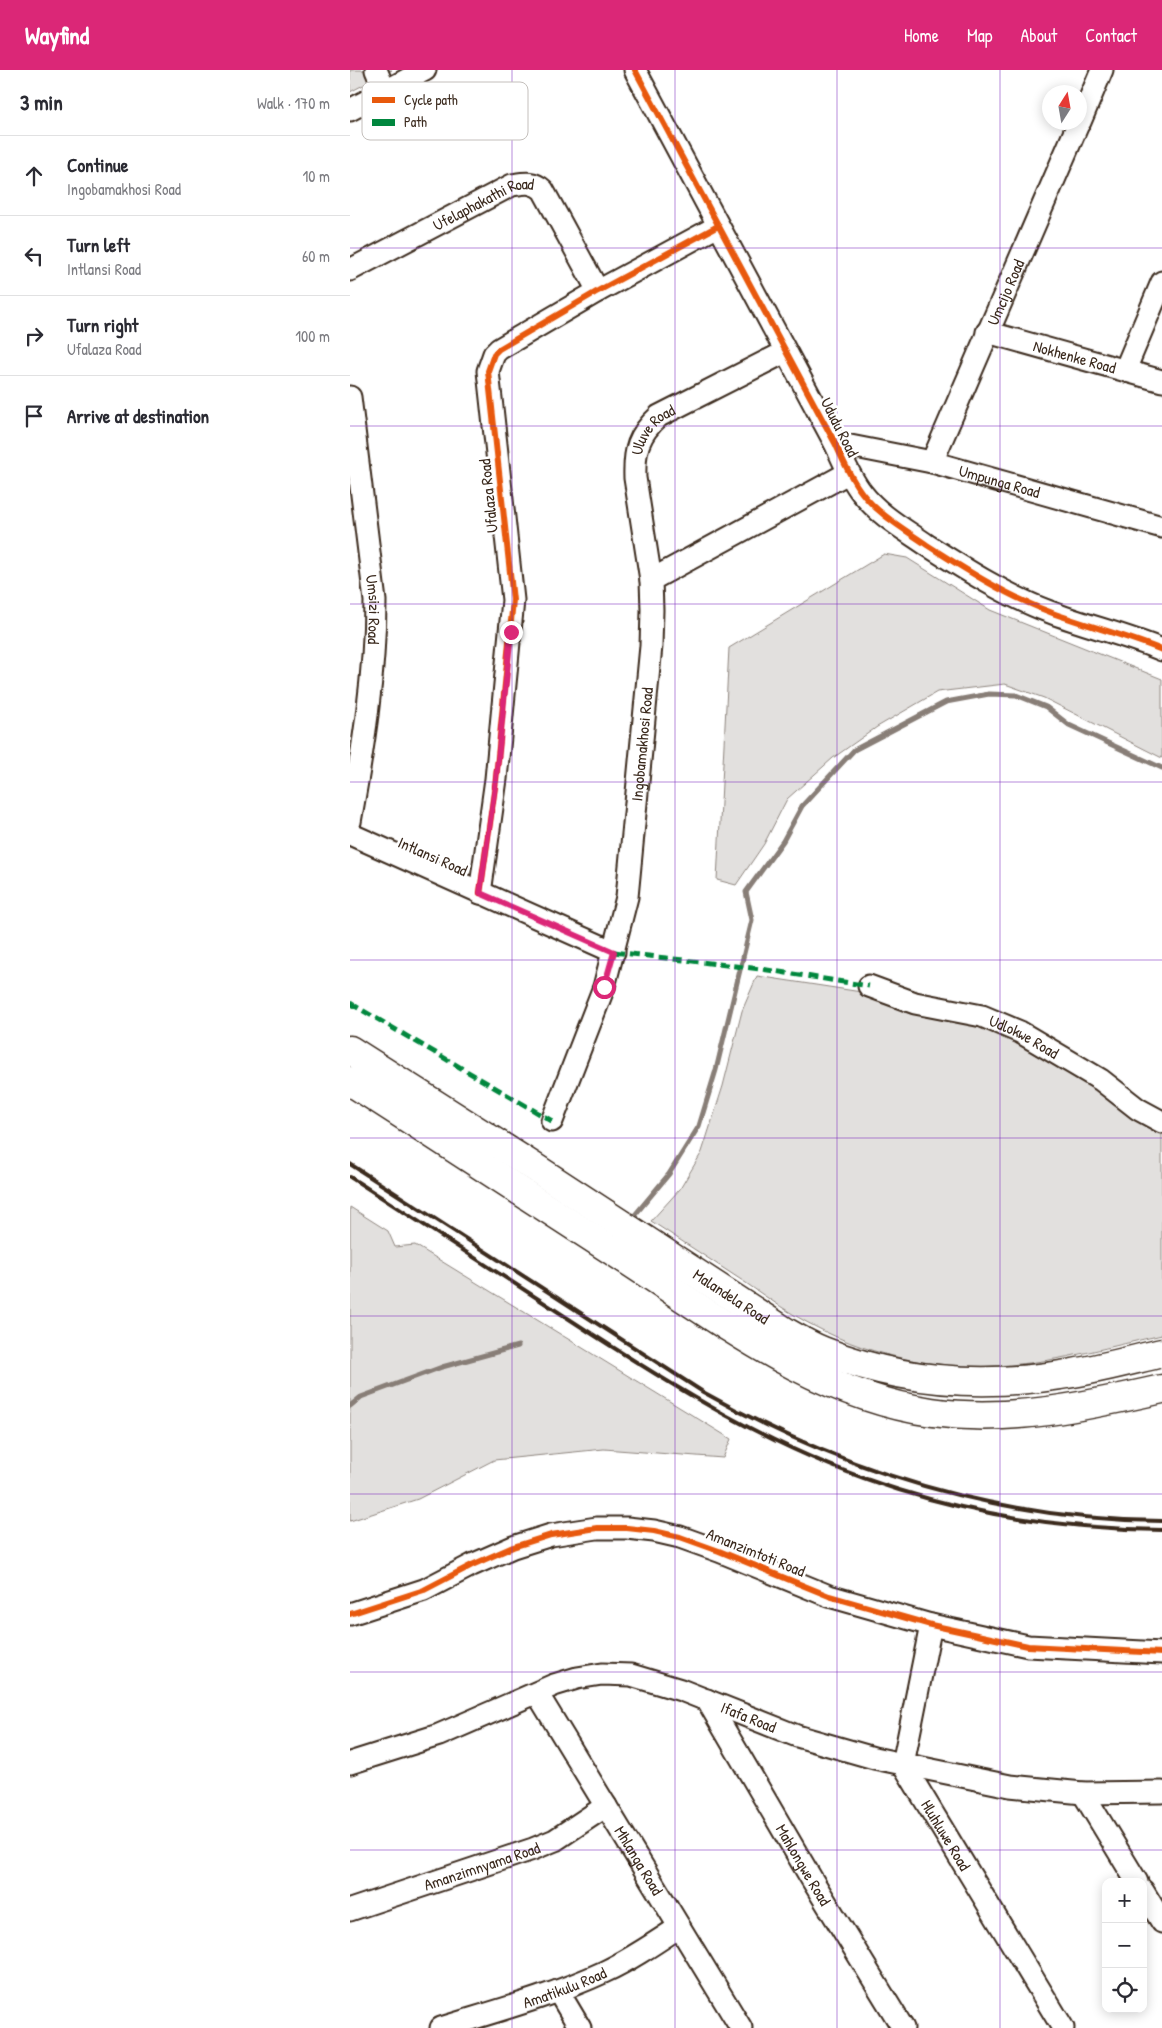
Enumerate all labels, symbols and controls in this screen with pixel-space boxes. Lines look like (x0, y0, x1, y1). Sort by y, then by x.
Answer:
text: Wayfind (25, 19, 89, 51)
text: Home (904, 23, 939, 48)
text: Map (967, 23, 992, 48)
text: About (1020, 23, 1057, 48)
text: Contact (1085, 23, 1137, 48)
legend (362, 82, 528, 140)
north arrow (1042, 85, 1087, 130)
text: 3 min (20, 88, 63, 117)
text: Cycle path (404, 90, 458, 110)
text: Walk · 170 m (257, 92, 330, 114)
text: Path (404, 112, 427, 131)
text: Continue (67, 152, 128, 178)
icon: ahead (20, 162, 48, 190)
text: 10 m (302, 165, 330, 187)
street label: Ufelaphakathi Road (429, 172, 536, 236)
text: Ingobamakhosi Road (67, 178, 181, 200)
text: Turn left (67, 232, 130, 258)
icon: left (20, 242, 48, 270)
text: 60 m (302, 245, 330, 267)
street label: Umcijo Road (981, 256, 1029, 329)
text: Intlansi Road (67, 258, 141, 280)
text: Turn right (67, 312, 138, 338)
icon: right (20, 322, 48, 350)
text: 100 m (295, 325, 330, 347)
street label: Nokhenke Road (1031, 334, 1118, 379)
text: Ufalaza Road (67, 338, 141, 360)
street label: Ududu Road (816, 394, 864, 460)
street label: Uluve Road (625, 399, 679, 457)
icon: arrive (20, 402, 48, 430)
text: Arrive at destination (67, 403, 209, 429)
street label: Ufalaza Road (473, 458, 503, 534)
street label: Umpunga Road (956, 459, 1043, 503)
street label: Umsizi Road (361, 573, 386, 645)
route end (500, 621, 523, 644)
street label: Ingobamakhosi Road (625, 686, 658, 802)
street label: Intlansi Road (395, 831, 471, 881)
route start (593, 976, 616, 999)
street label: Udlokwe Road (986, 1009, 1063, 1064)
street label: Malandela Road (689, 1263, 774, 1329)
street label: Amanzimtoti Road (703, 1522, 809, 1582)
street label: Ifafa Road (718, 1696, 780, 1738)
street label: Hluhluwe Road (916, 1796, 976, 1875)
street label: Mahlongwe Road (771, 1820, 836, 1910)
street label: Mhlanga Road (609, 1822, 668, 1899)
street label: Amanzimnyama Road (421, 1836, 543, 1896)
map controls (1102, 1878, 1147, 2013)
button: + (1102, 1878, 1147, 1923)
button: − (1102, 1923, 1147, 1968)
street label: Amatikulu Road (520, 1961, 610, 2013)
button: locate (1102, 1968, 1147, 2013)

